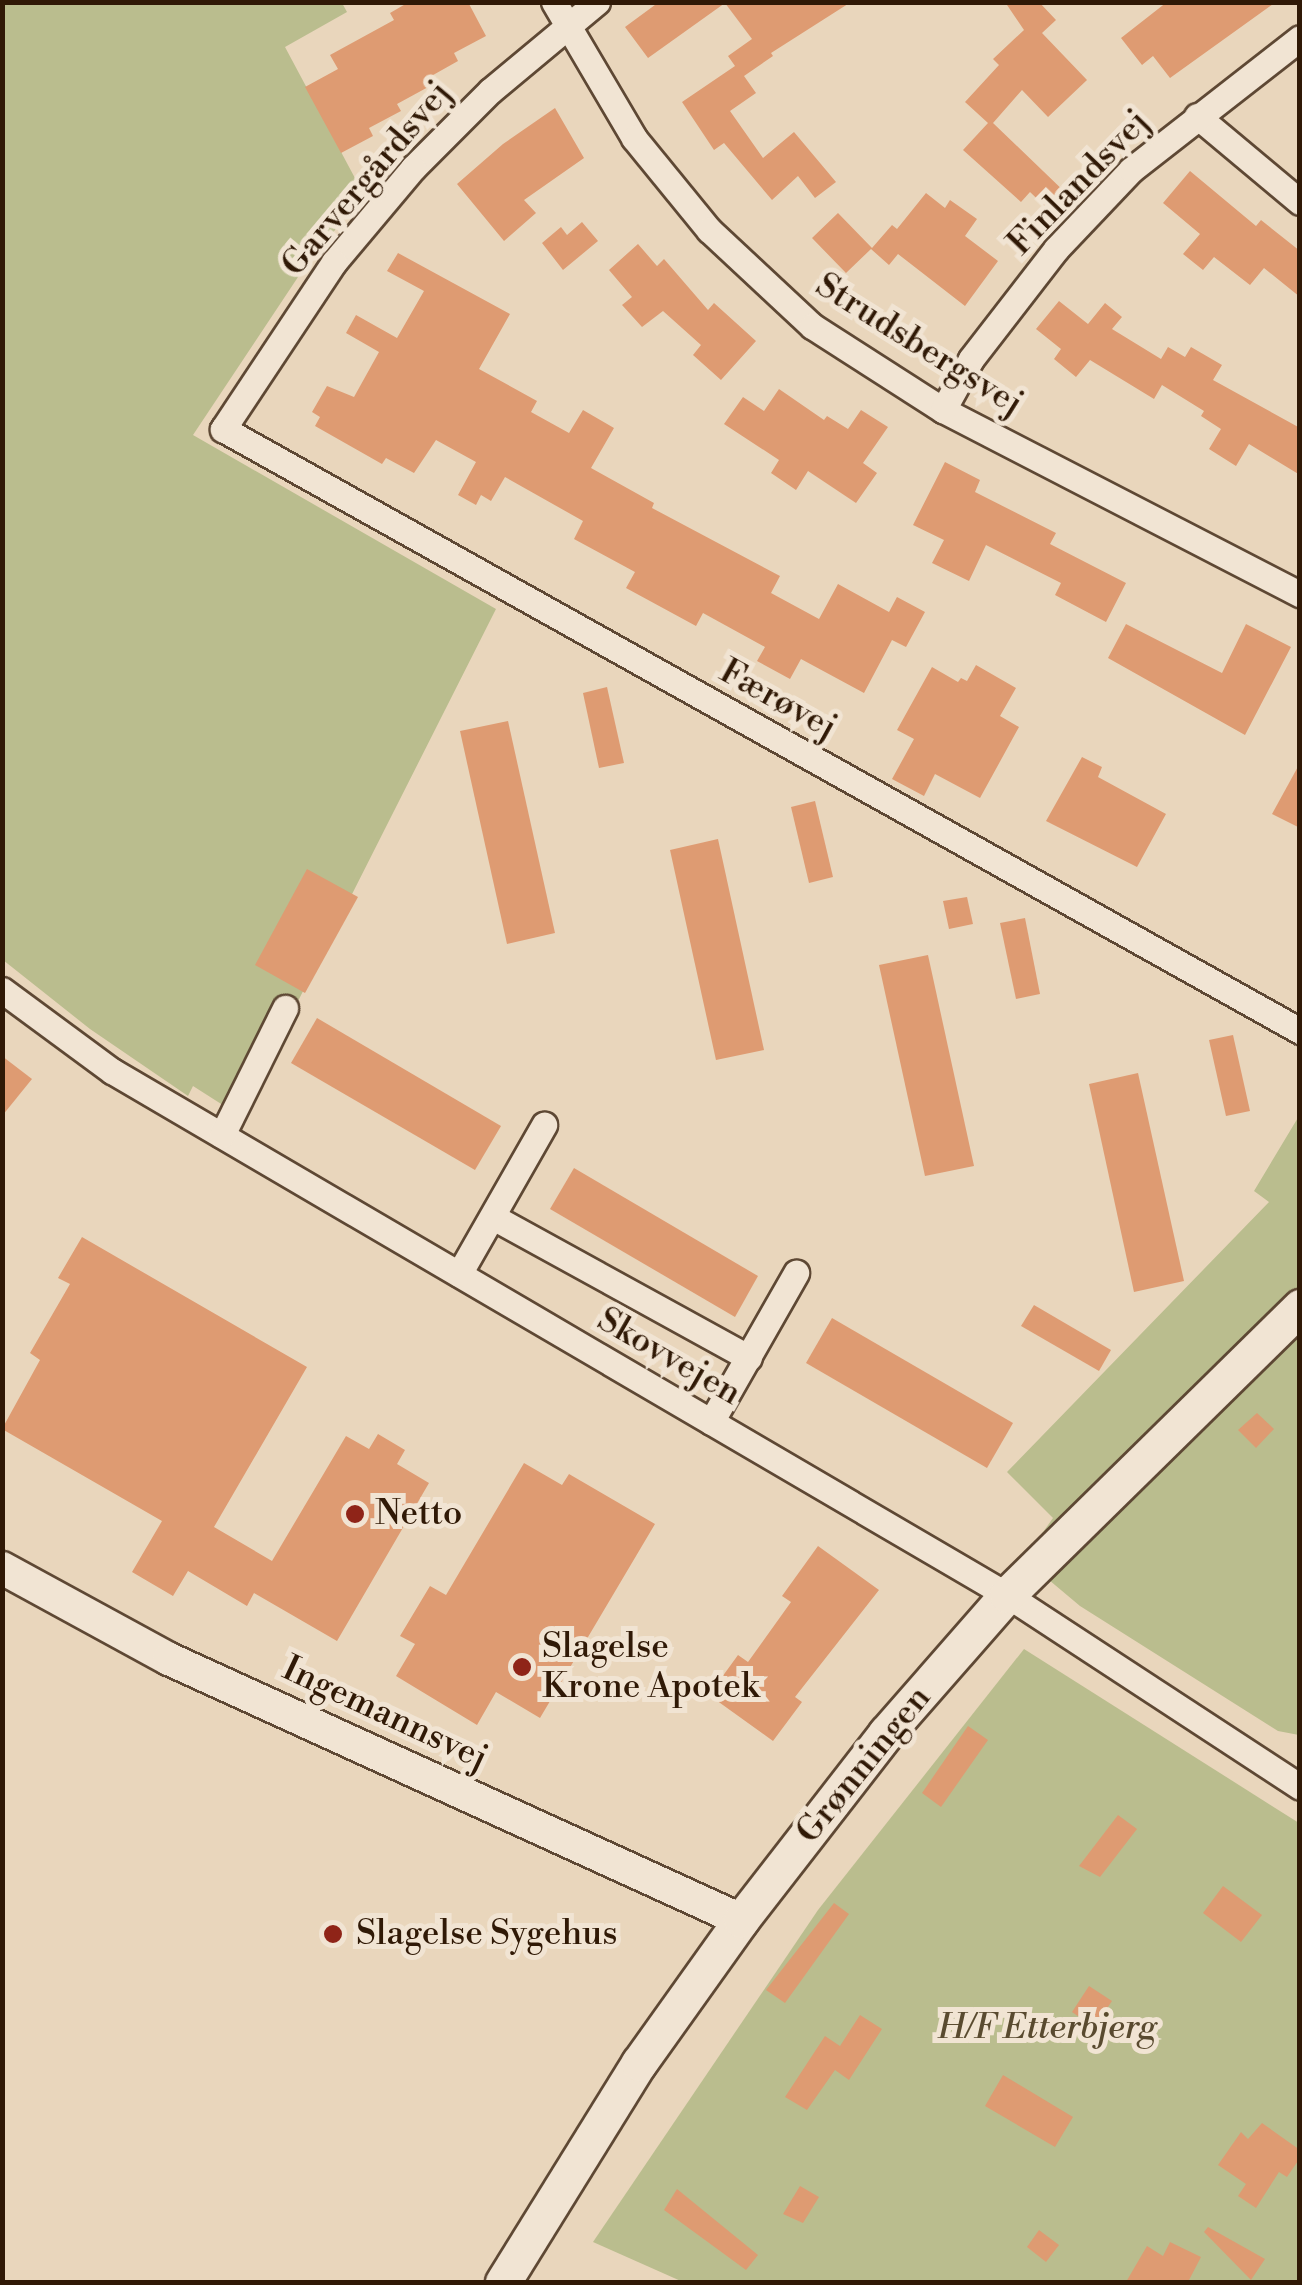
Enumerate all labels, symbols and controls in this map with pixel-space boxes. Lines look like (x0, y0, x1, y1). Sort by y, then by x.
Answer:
street label: Garvergårdsvej (273, 73, 461, 285)
street label: Finlandsvej (999, 102, 1159, 264)
street label: Strudsbergsvej (808, 265, 1030, 425)
street label: Færøvej (712, 651, 844, 749)
street label: Skovvejen (590, 1299, 748, 1415)
place label: Netto (375, 1493, 462, 1535)
marker: Netto (344, 1503, 366, 1525)
place label: Slagelse Krone Apotek (542, 1626, 759, 1708)
street label: Ingemannsvej (276, 1648, 494, 1780)
marker: Slagelse Krone Apotek (511, 1656, 533, 1678)
street label: Grønningen (788, 1678, 940, 1852)
place label: Slagelse Sygehus (356, 1913, 618, 1955)
marker: Slagelse Sygehus (320, 1921, 346, 1947)
park label: H/F Etterbjerg (937, 2007, 1157, 2049)

